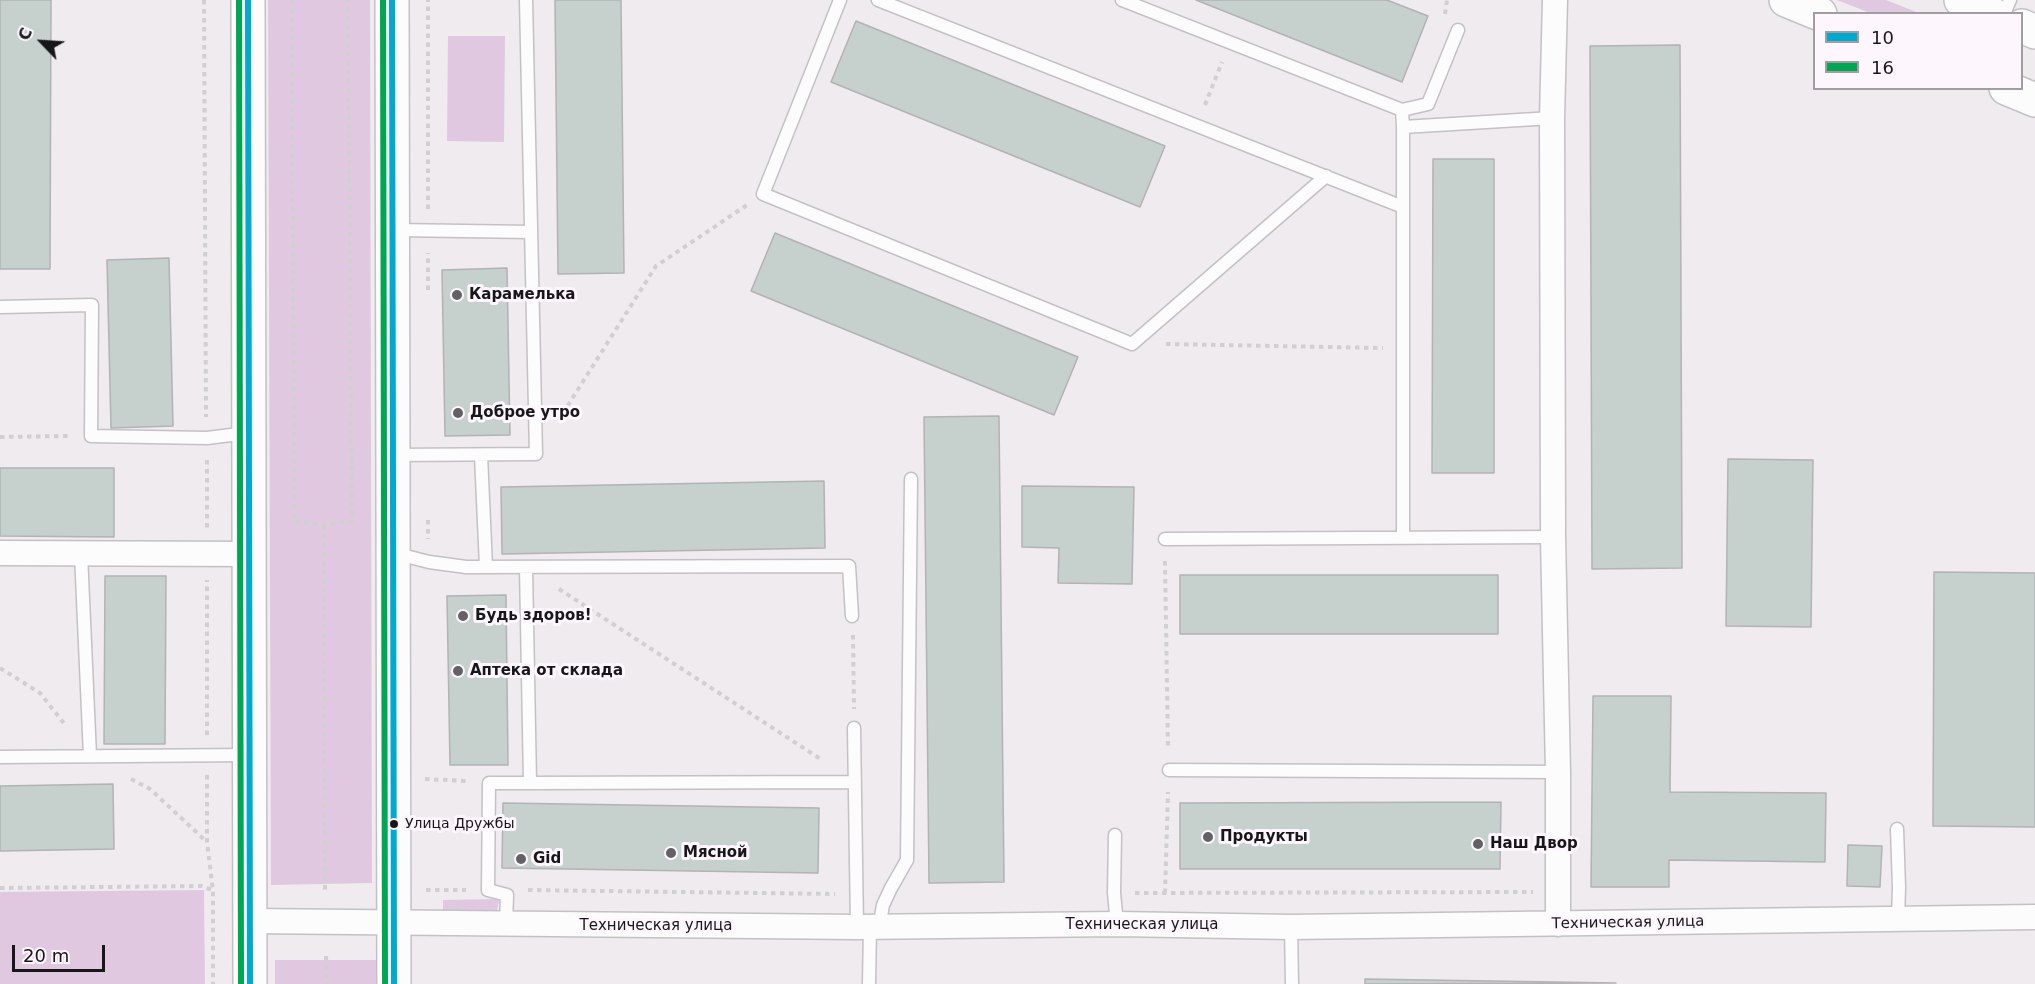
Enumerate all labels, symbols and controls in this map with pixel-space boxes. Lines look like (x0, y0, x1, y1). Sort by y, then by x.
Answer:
north arrow (12, 12, 72, 72)
legend (1813, 12, 2023, 90)
text: С (14, 25, 36, 44)
text: 10 (1871, 27, 1894, 48)
text: 16 (1871, 57, 1894, 78)
place label: Карамелька (469, 286, 575, 304)
marker: Карамелька (450, 288, 464, 302)
place label: Доброе утро (470, 404, 580, 422)
marker: Доброе утро (451, 406, 465, 420)
place label: Будь здоров! (475, 607, 592, 625)
marker: Будь здоров! (456, 609, 470, 623)
place label: Аптека от склада (470, 662, 623, 680)
marker: Аптека от склада (451, 664, 465, 678)
place label: Улица Дружбы (405, 816, 515, 832)
marker: Улица Дружбы (388, 818, 400, 830)
place label: Продукты (1220, 828, 1308, 846)
marker: Продукты (1201, 830, 1215, 844)
place label: Наш Двор (1490, 835, 1578, 853)
marker: Наш Двор (1471, 837, 1485, 851)
place label: Мясной (683, 844, 748, 862)
marker: Мясной (664, 846, 678, 860)
place label: Gid (533, 850, 561, 868)
marker: Gid (514, 852, 528, 866)
street label: Техническая улица (1551, 913, 1705, 933)
street label: Техническая улица (1066, 916, 1218, 934)
street label: Техническая улица (580, 917, 732, 935)
scale bar (15, 933, 108, 971)
text: 20 m (23, 945, 69, 966)

